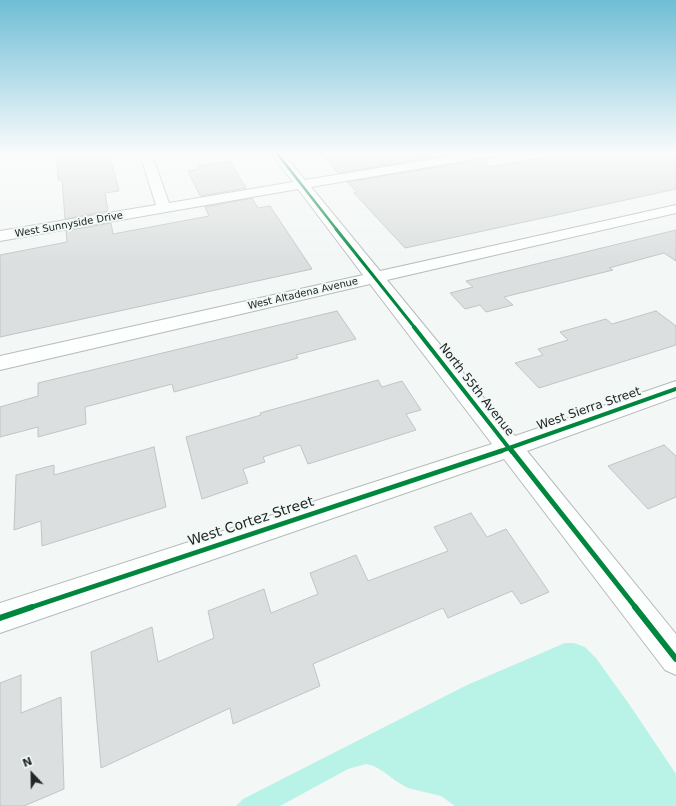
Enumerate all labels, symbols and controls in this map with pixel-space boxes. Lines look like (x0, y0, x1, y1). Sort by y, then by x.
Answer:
street label: West Sunnyside Drive (14, 210, 124, 240)
street label: West Altadena Avenue (247, 275, 359, 313)
street label: North 55th Avenue (435, 341, 517, 439)
street label: West Sierra Street (535, 384, 643, 434)
street label: West Cortez Street (186, 494, 316, 550)
north arrow (12, 754, 52, 794)
text: N (21, 755, 34, 770)

